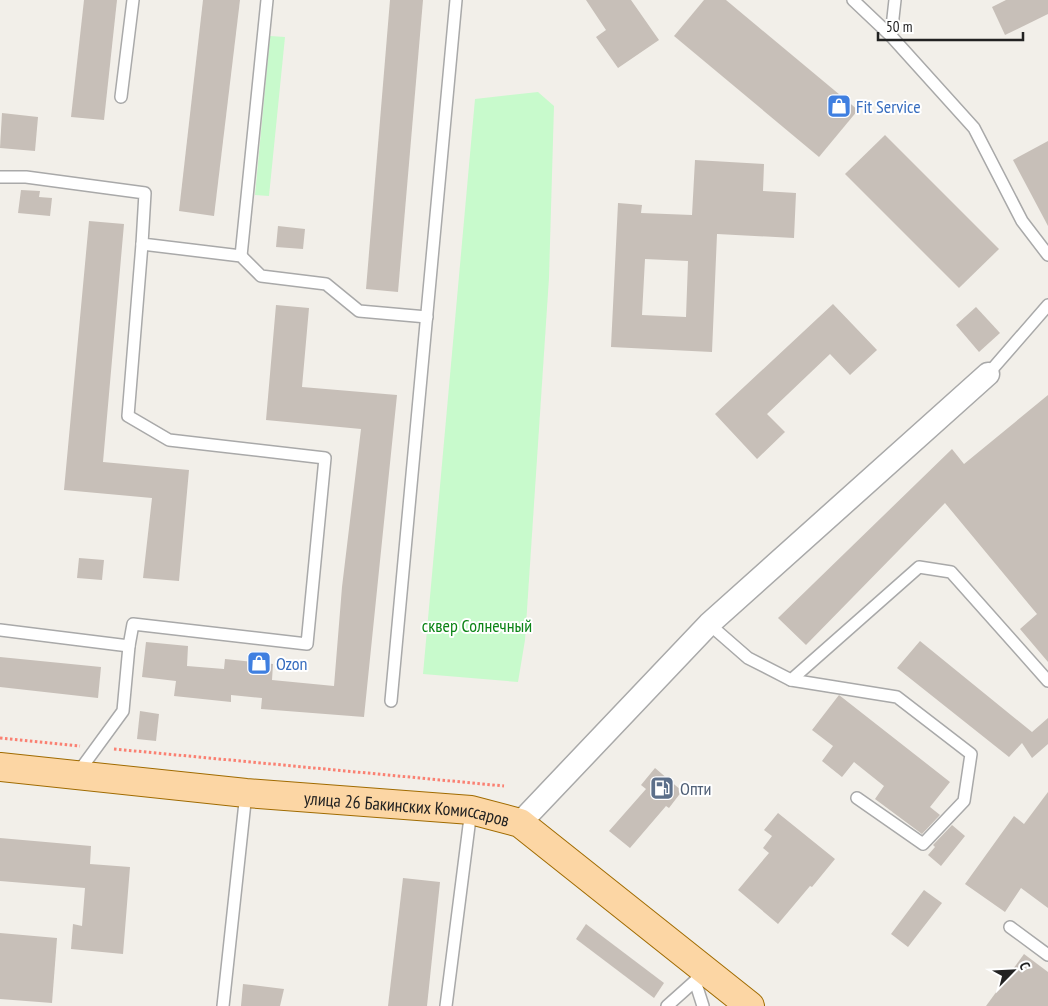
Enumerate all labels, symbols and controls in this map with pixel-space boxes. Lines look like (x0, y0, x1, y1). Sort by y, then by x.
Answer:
scale bar (878, 10, 1023, 42)
text: 50 m (886, 17, 912, 36)
shop icon: Fit Service (826, 93, 852, 119)
place label: Fit Service (856, 95, 921, 118)
park label: сквер Солнечный (422, 614, 532, 637)
shop icon: Ozon (246, 650, 272, 676)
place label: Ozon (276, 652, 308, 675)
fuel station icon: Опти (649, 775, 675, 801)
place label: Опти (680, 777, 711, 800)
street label: улица 26 Бакинских Комиссаров (303, 786, 512, 831)
north arrow (988, 946, 1038, 996)
text: С (1015, 959, 1035, 973)

